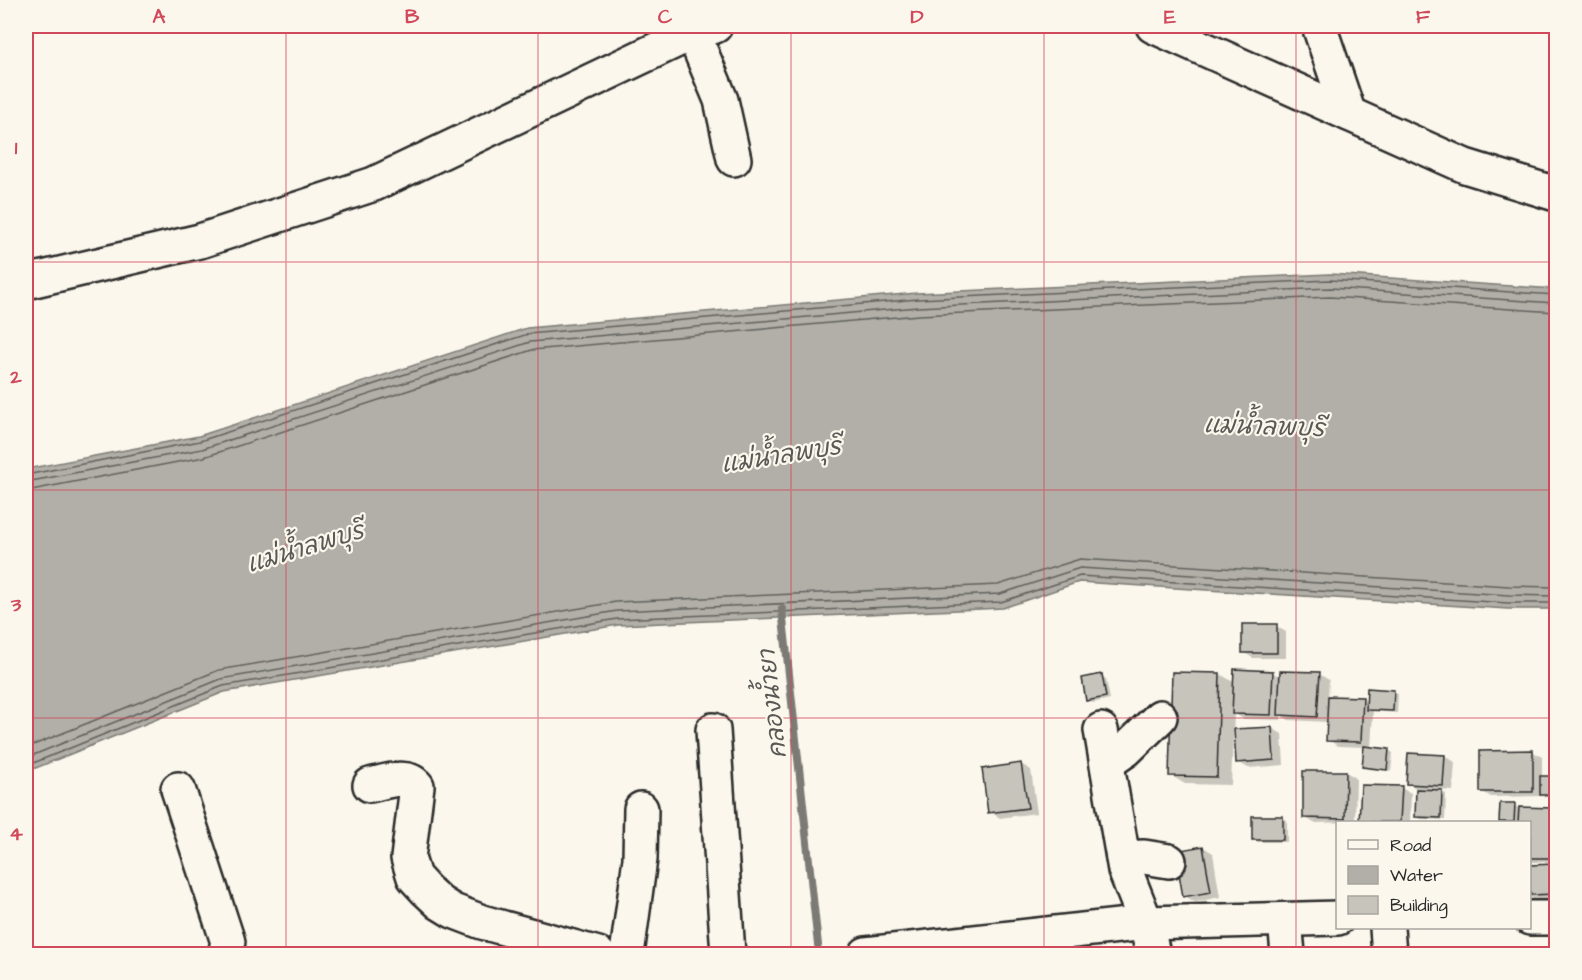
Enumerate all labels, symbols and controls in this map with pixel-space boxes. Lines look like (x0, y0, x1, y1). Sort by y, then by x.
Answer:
text: A (153, 3, 166, 31)
text: B (405, 3, 420, 31)
text: C (658, 3, 673, 31)
text: D (911, 3, 924, 31)
text: E (1164, 3, 1176, 31)
text: F (1416, 3, 1431, 31)
text: 1 (15, 134, 18, 162)
text: 2 (9, 363, 22, 391)
water label: แม่น้ำลพบุรี (1203, 402, 1331, 446)
water label: แม่น้ำลพบุรี (718, 423, 849, 482)
water label: แม่น้ำลพบุรี (241, 507, 374, 582)
text: 3 (10, 591, 22, 619)
water label: คลองน้ำยา (744, 646, 796, 761)
text: 4 (9, 820, 23, 848)
legend (1336, 821, 1531, 929)
text: Road (1390, 833, 1431, 858)
text: Water (1390, 863, 1443, 888)
text: Building (1390, 893, 1448, 919)

